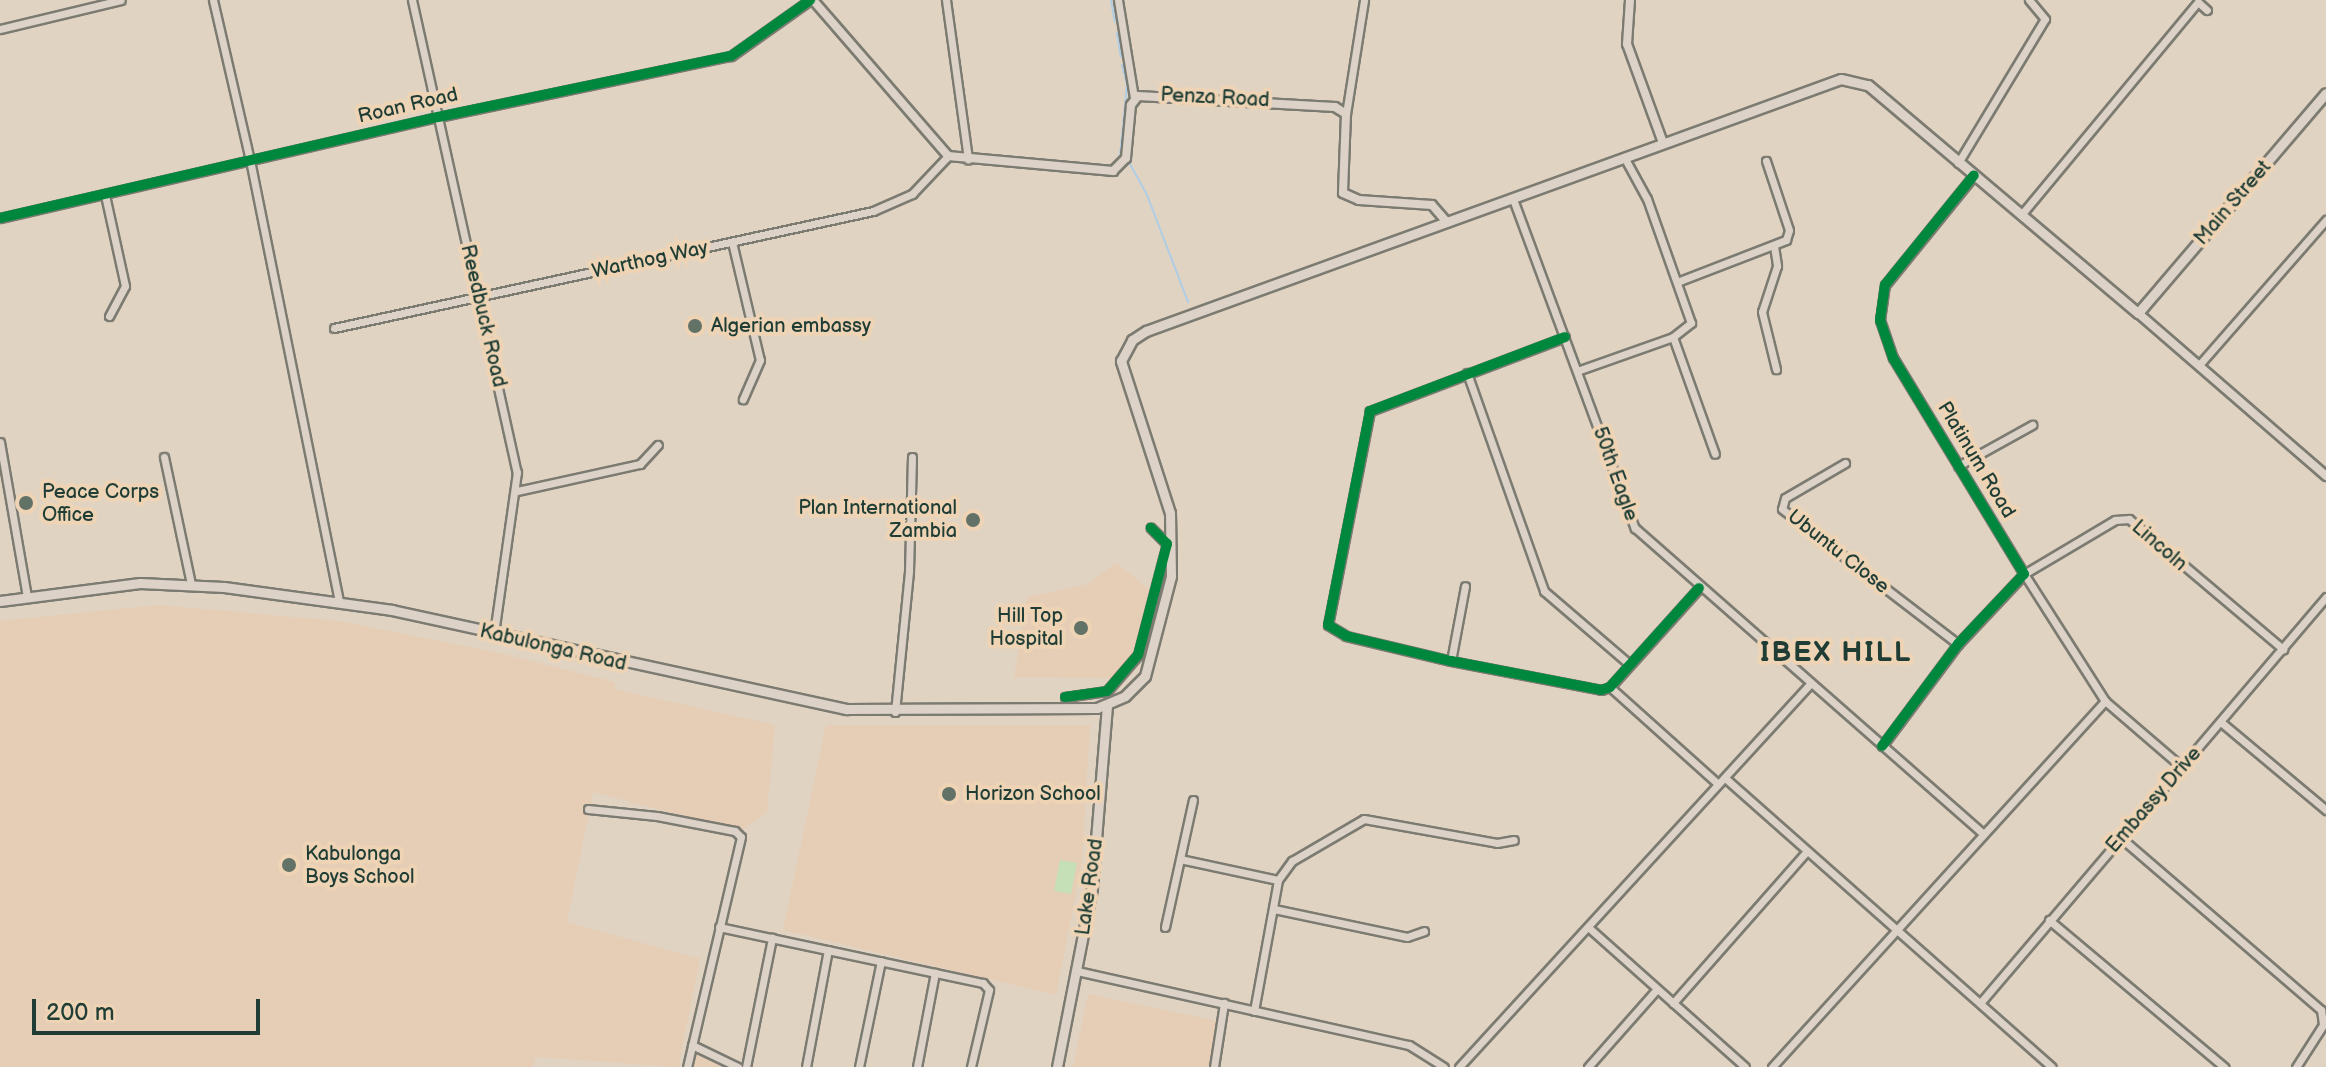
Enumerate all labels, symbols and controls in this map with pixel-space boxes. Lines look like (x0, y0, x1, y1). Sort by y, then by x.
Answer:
street label: Roan Road (356, 83, 460, 129)
street label: Penza Road (1160, 83, 1270, 113)
street label: Main Street (2190, 156, 2276, 250)
street label: Warthog Way (589, 236, 711, 284)
street label: Reedbuck Road (455, 242, 511, 390)
place label: Algerian embassy (711, 314, 871, 338)
marker: Algerian embassy (686, 317, 704, 335)
street label: Platinum Road (1932, 397, 2020, 523)
street label: 50th Eagle (1587, 424, 1643, 524)
place label: Peace Corps Office (42, 480, 159, 527)
marker: Peace Corps Office (17, 494, 35, 512)
place label: Plan International Zambia (798, 496, 957, 543)
street label: Ubuntu Close (1782, 505, 1894, 599)
marker: Plan International Zambia (964, 511, 982, 529)
street label: Lincoln (2127, 516, 2191, 576)
place label: Hill Top Hospital (990, 604, 1063, 651)
marker: Hill Top Hospital (1070, 617, 1092, 639)
street label: Kabulonga Road (477, 619, 629, 677)
district label: IBEX HILL (1760, 636, 1912, 670)
street label: Embassy Drive (2101, 742, 2207, 858)
place label: Horizon School (965, 782, 1101, 806)
marker: Horizon School (940, 785, 958, 803)
street label: Lake Road (1071, 837, 1109, 937)
place label: Kabulonga Boys School (305, 842, 415, 889)
marker: Kabulonga Boys School (280, 856, 298, 874)
scale bar (36, 983, 264, 1033)
text: 200 m (46, 998, 115, 1027)

